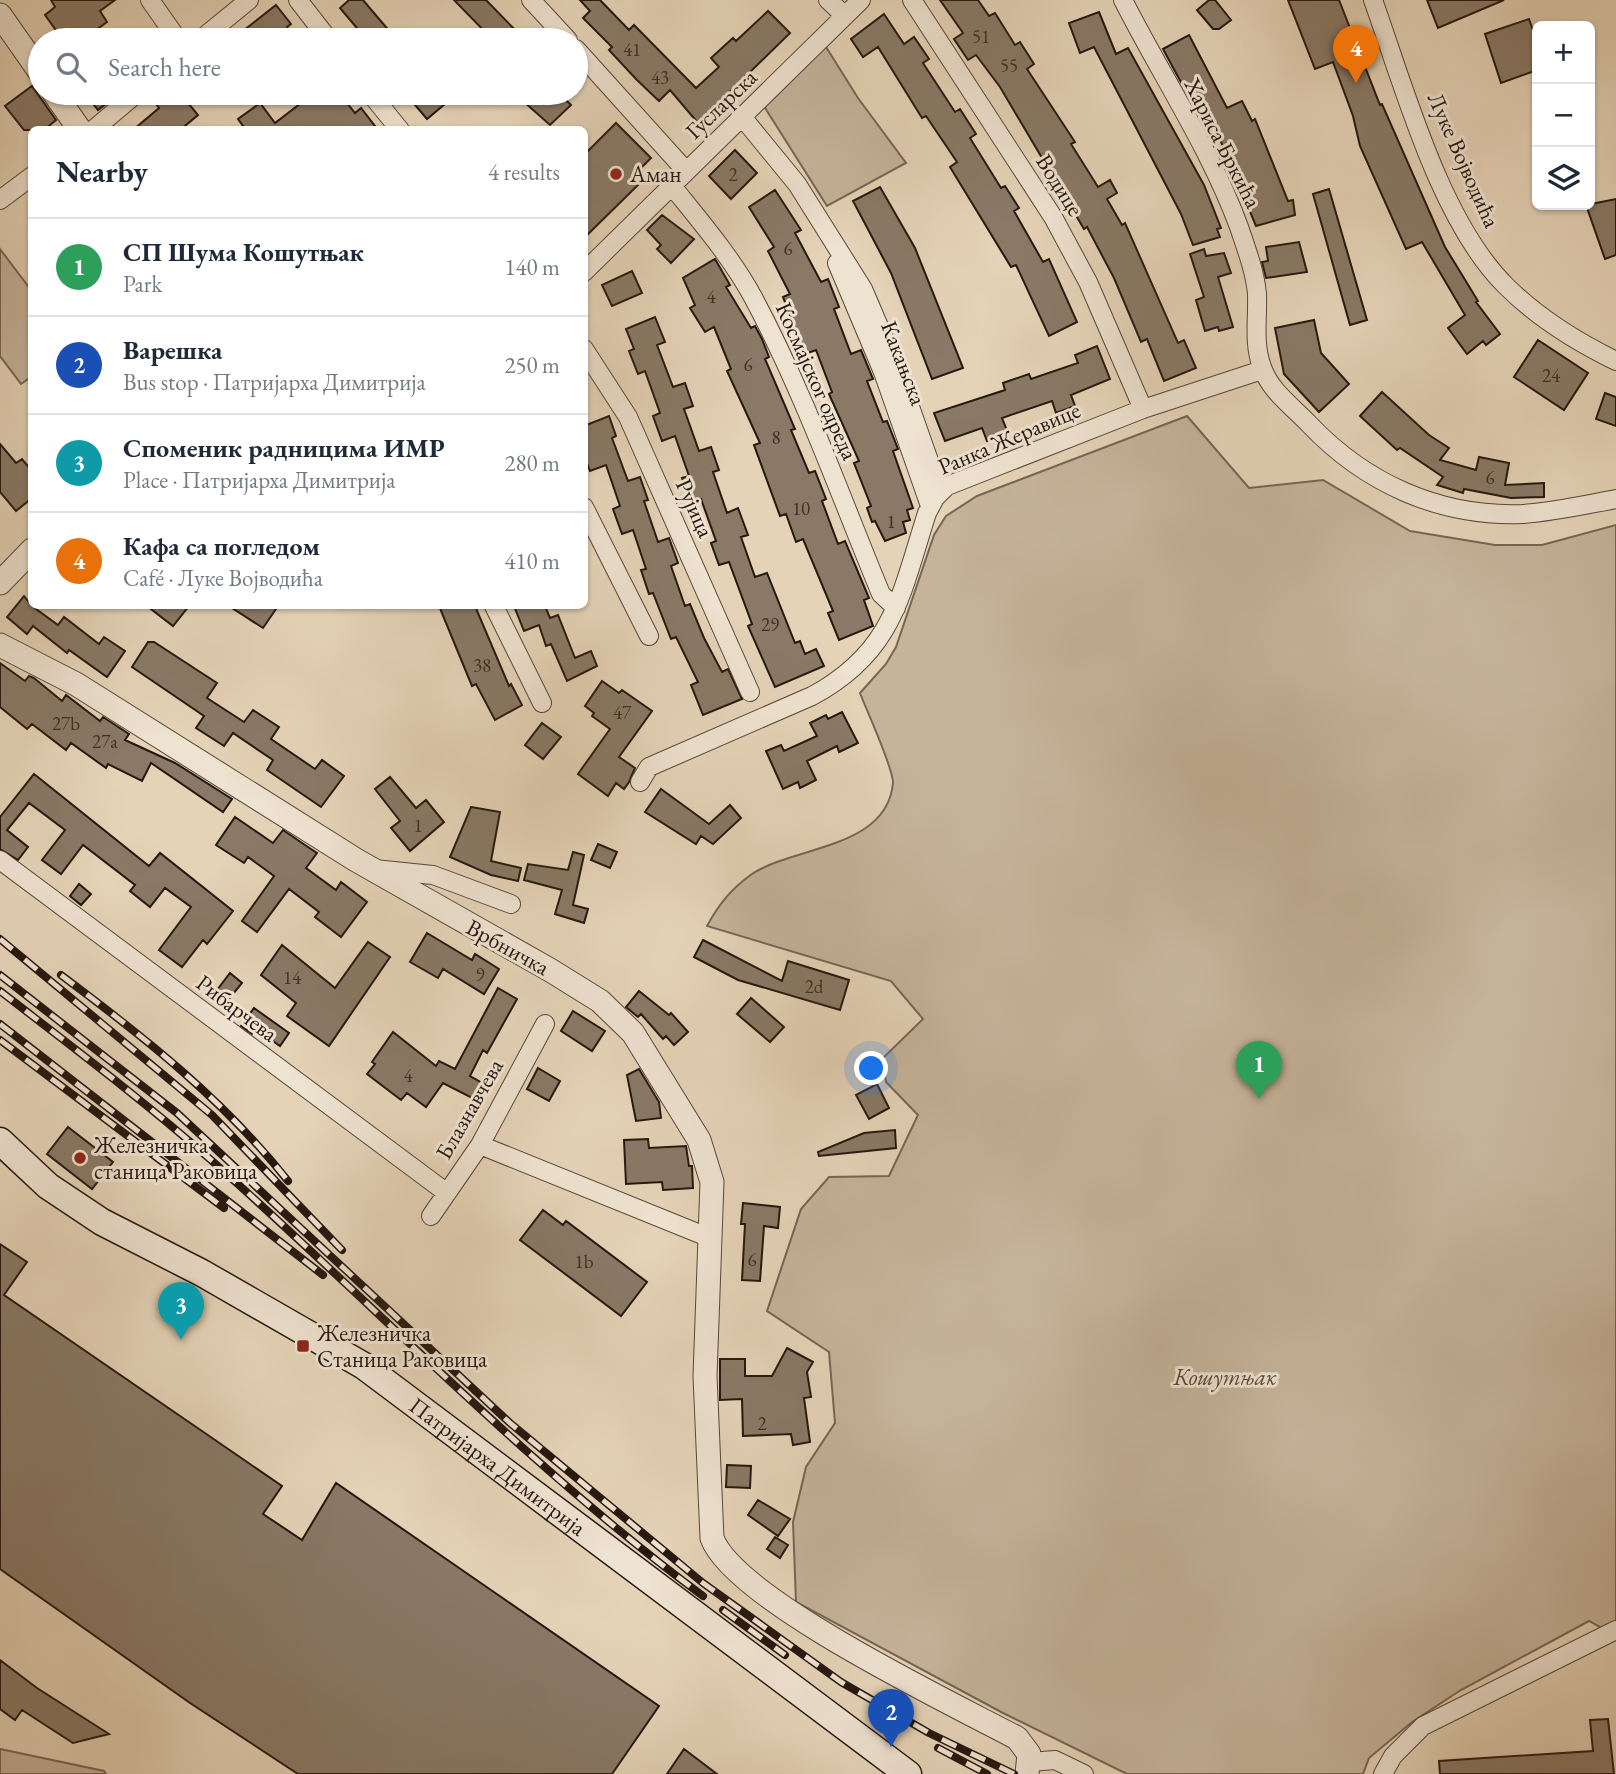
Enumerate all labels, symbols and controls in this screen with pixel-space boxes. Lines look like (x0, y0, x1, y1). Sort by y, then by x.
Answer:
map controls (1532, 21, 1595, 210)
button: + (1532, 21, 1595, 84)
house number: 51 (972, 24, 990, 49)
pin: 4 (1333, 25, 1379, 83)
search box (28, 28, 588, 105)
house number: 41 (623, 37, 641, 62)
icon: search (52, 48, 90, 86)
text: Search here (108, 50, 221, 84)
house number: 55 (1000, 53, 1018, 78)
street label: Гусларска (679, 62, 764, 146)
house number: 43 (651, 65, 669, 90)
street label: Хариса Бркића (1177, 72, 1269, 214)
button: − (1532, 84, 1595, 147)
street label: Луке Војводића (1421, 88, 1508, 233)
button: layers (1532, 147, 1595, 210)
street label: Водице (1029, 148, 1091, 222)
text: Nearby (56, 152, 148, 191)
text: 4 results (488, 157, 560, 187)
place label: Аман (629, 159, 681, 189)
house number: 2 (728, 162, 738, 187)
marker: Аман (608, 166, 624, 182)
text: СП Шума Кошутњак (123, 235, 364, 269)
house number: 6 (783, 236, 793, 261)
text: 1 (73, 252, 85, 282)
text: 140 m (504, 252, 560, 282)
text: Park (123, 269, 162, 299)
house number: 4 (706, 284, 716, 309)
street label: Космајског одреда (769, 297, 866, 465)
street label: Какањска (874, 317, 934, 410)
text: Варешка (123, 333, 222, 367)
text: 2 (73, 350, 85, 380)
text: 250 m (504, 350, 560, 380)
house number: 6 (743, 352, 753, 377)
house number: 24 (1542, 363, 1561, 388)
text: Bus stop · Патријарха Димитрија (123, 367, 426, 397)
street label: Ранка Жеравице (933, 395, 1085, 481)
house number: 8 (771, 425, 781, 450)
text: Споменик радницима ИМР (123, 431, 445, 465)
text: 3 (73, 448, 85, 478)
text: 280 m (504, 448, 560, 478)
text: Place · Патријарха Димитрија (123, 465, 395, 495)
house number: 6 (1485, 465, 1495, 490)
street label: Рујица (669, 474, 721, 543)
house number: 10 (792, 496, 810, 521)
house number: 1 (886, 509, 896, 534)
text: Кафа са погледом (123, 529, 320, 563)
text: 4 (73, 546, 85, 576)
text: 410 m (504, 546, 560, 576)
text: Café · Луке Војводића (123, 563, 323, 593)
house number: 29 (761, 612, 779, 637)
house number: 38 (473, 653, 491, 678)
house number: 47 (613, 700, 632, 725)
house number: 27b (52, 711, 80, 736)
house number: 27a (92, 729, 118, 754)
house number: 1 (413, 813, 423, 838)
street label: Врбничка (461, 912, 556, 982)
house number: 9 (475, 962, 485, 987)
house number: 14 (283, 965, 302, 990)
street label: Рибарчева (190, 968, 284, 1049)
house number: 2d (805, 974, 824, 999)
pin: 1 (1236, 1041, 1282, 1099)
your location (854, 1051, 888, 1085)
street label: Блазнавчева (428, 1053, 510, 1165)
house number: 4 (403, 1063, 413, 1088)
place label: Железничка станица Раковица (93, 1130, 258, 1186)
marker: Железничка станица Раковица (72, 1150, 88, 1166)
house number: 6 (747, 1247, 757, 1272)
house number: 1b (575, 1249, 594, 1274)
pin: 3 (158, 1282, 204, 1340)
place label: Железничка Станица Раковица (316, 1318, 488, 1374)
marker: Железничка Станица Раковица (295, 1338, 311, 1354)
park label: Кошутњак (1173, 1362, 1277, 1392)
street label: Патријарха Димитрија (403, 1390, 593, 1543)
house number: 2 (757, 1411, 767, 1436)
pin: 2 (868, 1689, 914, 1747)

